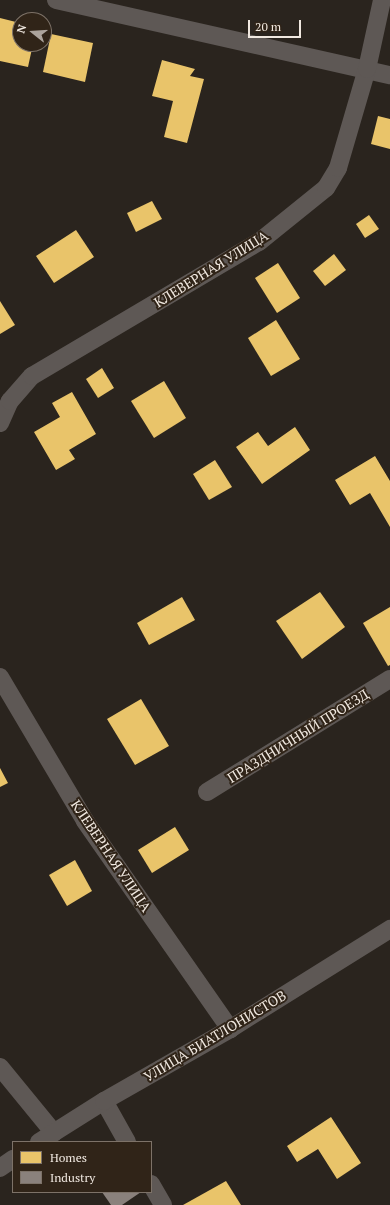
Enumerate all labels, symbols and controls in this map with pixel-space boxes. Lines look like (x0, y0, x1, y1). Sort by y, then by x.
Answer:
north arrow (12, 12, 52, 52)
scale bar (250, 12, 303, 38)
text: 20 m (255, 19, 281, 34)
text: N (14, 23, 29, 35)
street label: КЛЕВЕРНАЯ УЛИЦА (151, 227, 271, 311)
street label: ПРАЗДНИЧНЫЙ ПРОЕЗД (224, 686, 372, 786)
street label: КЛЕВЕРНАЯ УЛИЦА (67, 797, 155, 915)
street label: УЛИЦА БИАТЛОНИСТОВ (141, 987, 289, 1085)
legend (12, 1141, 152, 1193)
text: Homes (50, 1150, 87, 1165)
text: Industry (50, 1170, 95, 1185)

